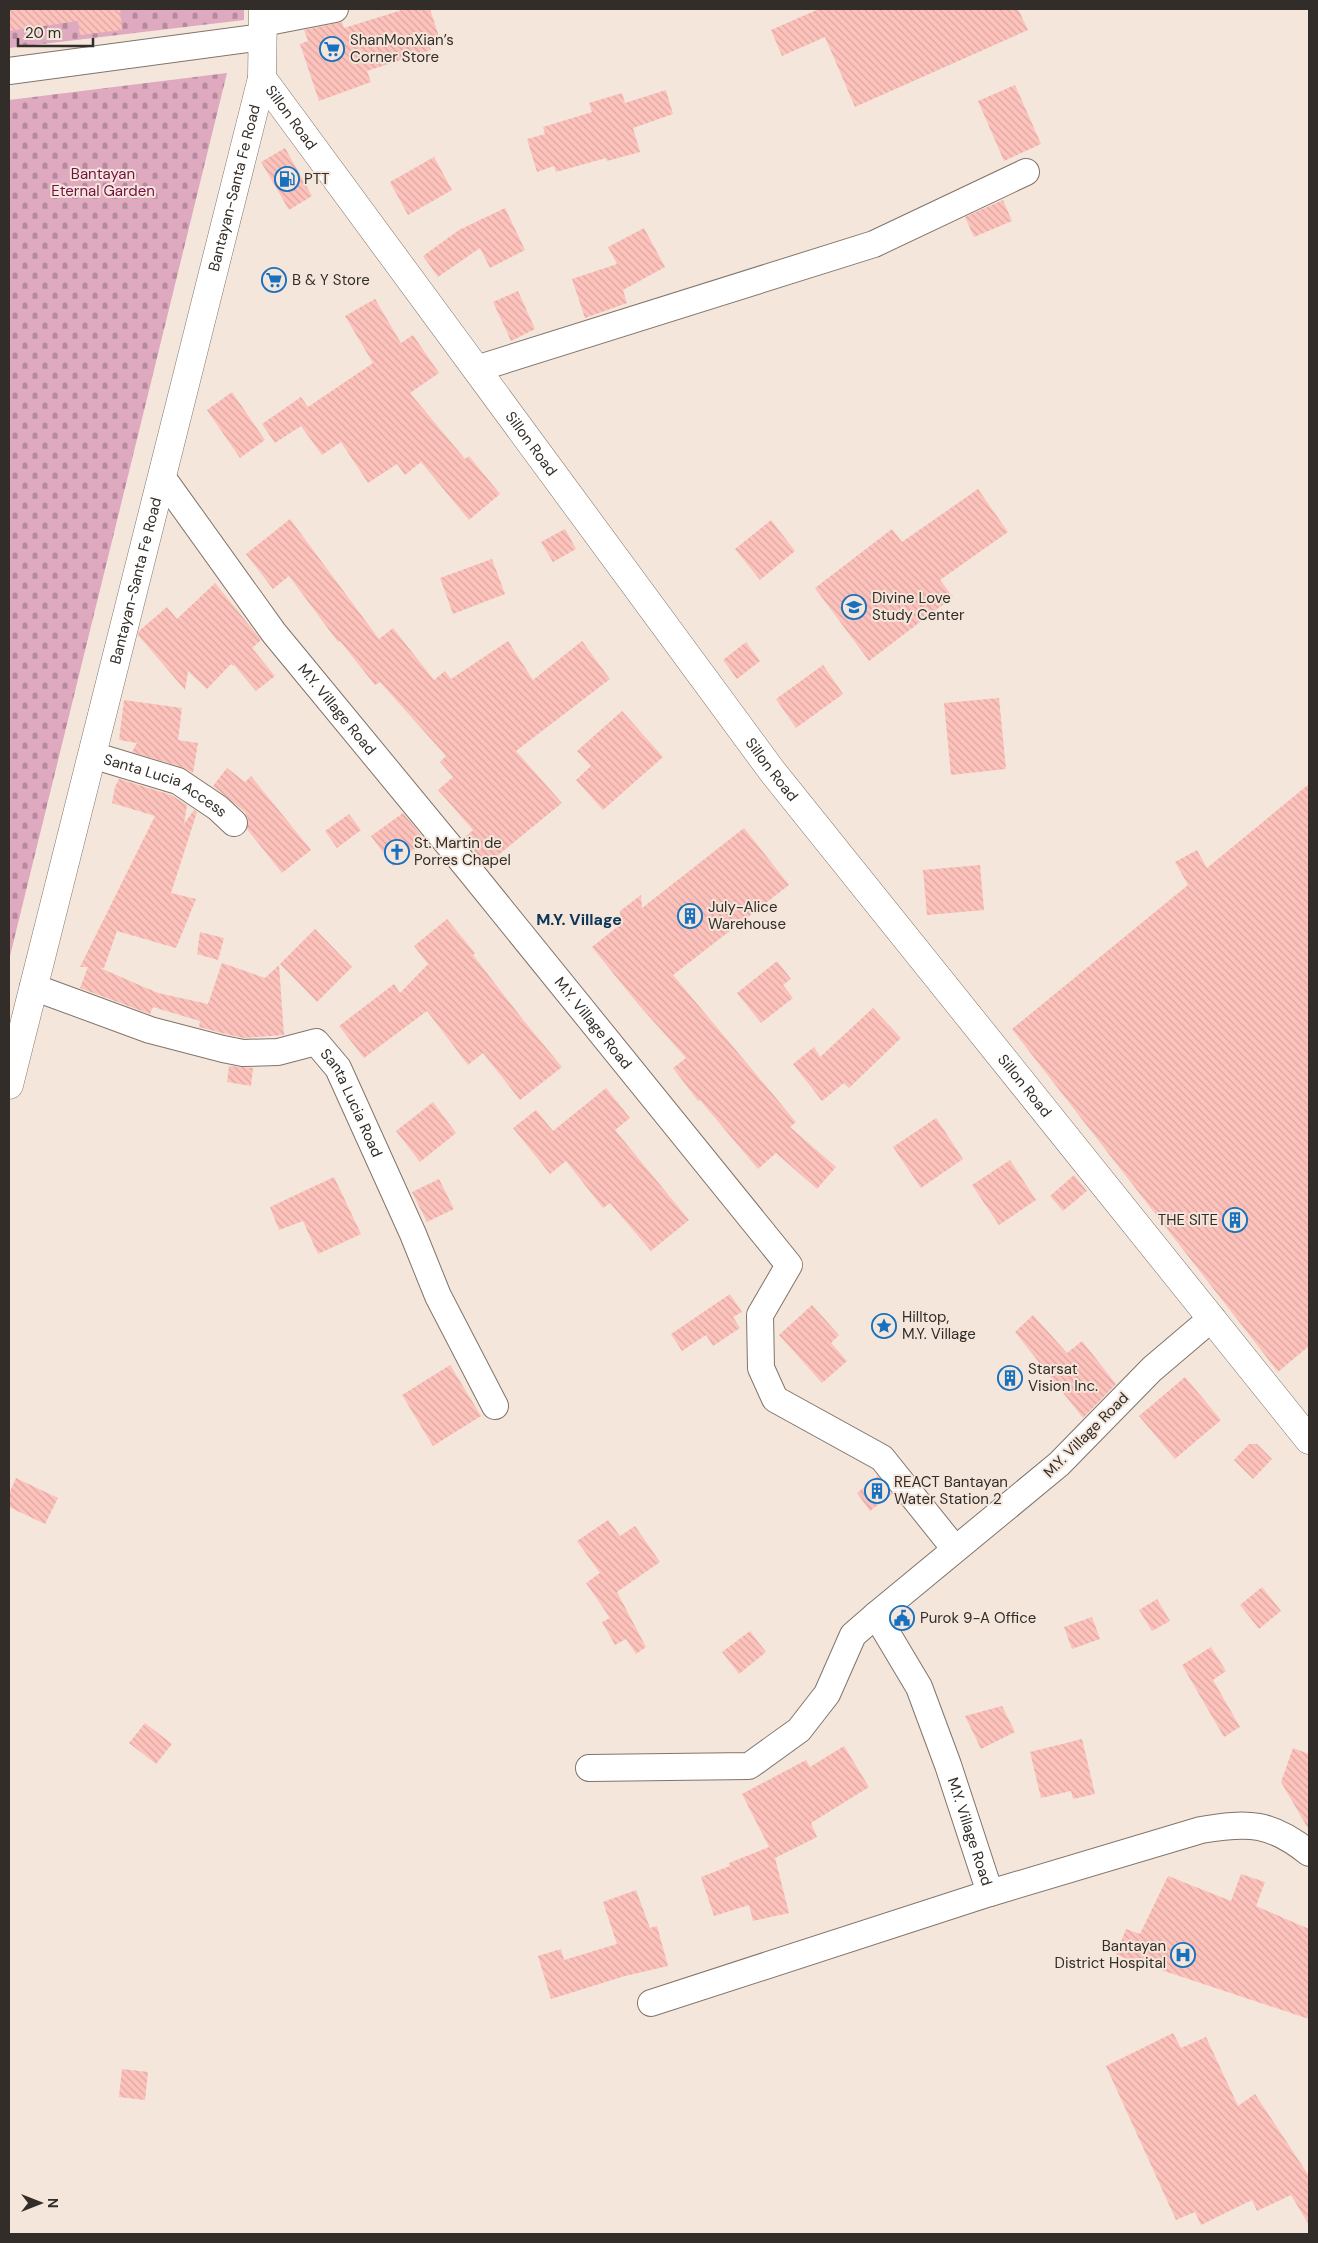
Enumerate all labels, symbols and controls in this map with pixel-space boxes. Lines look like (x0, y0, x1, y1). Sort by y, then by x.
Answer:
scale bar (18, 15, 92, 47)
text: 20 m (25, 23, 61, 43)
place label: ShanMonXian’s Corner Store (350, 30, 454, 67)
supermarket icon: ShanMonXian’s Corner Store (319, 36, 345, 62)
street label: Sillon Road (261, 81, 321, 154)
street label: Bantayan-Santa Fe Road (204, 102, 265, 273)
park label: Bantayan Eternal Garden (51, 164, 155, 201)
fuel station icon: PTT (274, 166, 300, 192)
place label: PTT (304, 169, 330, 189)
supermarket icon: B & Y Store (261, 267, 287, 293)
place label: B & Y Store (292, 270, 370, 290)
street label: Sillon Road (501, 407, 562, 480)
street label: Bantayan-Santa Fe Road (105, 495, 166, 666)
place label: Divine Love Study Center (872, 588, 965, 625)
school or university icon: Divine Love Study Center (841, 594, 867, 620)
street label: M.Y. Village Road (293, 659, 381, 759)
street label: Sillon Road (741, 734, 803, 806)
street label: Santa Lucia Access (101, 749, 232, 822)
place label: St. Martin de Porres Chapel (414, 833, 511, 870)
church icon: St. Martin de Porres Chapel (384, 839, 410, 865)
place label: July-Alice Warehouse (708, 897, 786, 934)
building icon: July-Alice Warehouse (677, 903, 703, 929)
district label: M.Y. Village (536, 909, 622, 930)
street label: M.Y. Village Road (550, 973, 636, 1073)
street label: Santa Lucia Road (316, 1044, 387, 1160)
street label: Sillon Road (993, 1050, 1056, 1121)
building icon: THE SITE (1222, 1207, 1248, 1233)
place label: THE SITE (1158, 1210, 1218, 1230)
place label: Hilltop, M.Y. Village (902, 1307, 976, 1344)
place icon: Hilltop, M.Y. Village (871, 1313, 897, 1339)
place label: Starsat Vision Inc. (1028, 1359, 1098, 1396)
building icon: Starsat Vision Inc. (997, 1365, 1023, 1391)
street label: M.Y. Village Road (1039, 1388, 1133, 1482)
place label: REACT Bantayan Water Station 2 (894, 1472, 1008, 1509)
building icon: REACT Bantayan Water Station 2 (864, 1478, 890, 1504)
public building icon: Purok 9-A Office (889, 1605, 915, 1631)
place label: Purok 9-A Office (920, 1608, 1036, 1628)
street label: M.Y. Village Road (943, 1775, 997, 1888)
place label: Bantayan District Hospital (1055, 1936, 1166, 1973)
hospital icon: Bantayan District Hospital (1170, 1942, 1196, 1968)
north arrow (15, 2178, 65, 2228)
text: N (44, 2198, 62, 2208)

